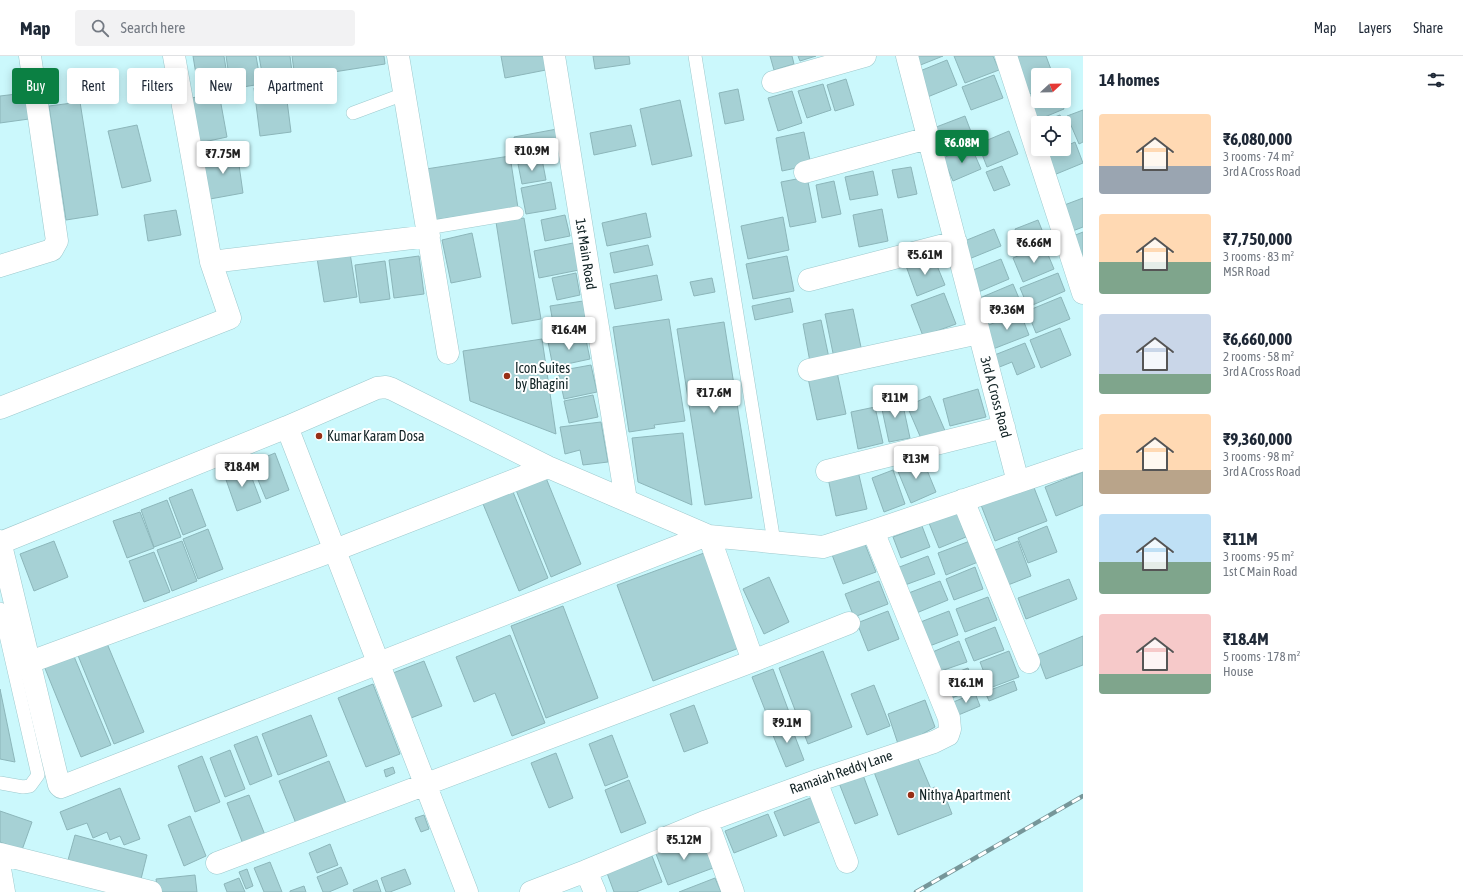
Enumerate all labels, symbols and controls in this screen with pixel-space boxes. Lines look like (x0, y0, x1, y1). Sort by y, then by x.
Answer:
search box (75, 10, 355, 46)
text: Map (20, 17, 51, 39)
icon: search (89, 17, 111, 39)
text: Search here (121, 19, 185, 36)
text: Map (1314, 20, 1336, 36)
text: Layers (1358, 20, 1391, 36)
text: Share (1413, 20, 1443, 36)
chip: Buy (12, 68, 59, 104)
chip: Rent (67, 68, 119, 104)
chip: Filters (127, 68, 187, 104)
chip: New (195, 68, 246, 104)
chip: Apartment (254, 68, 337, 104)
north arrow (1031, 68, 1071, 108)
map controls (1031, 68, 1071, 156)
icon: filters (1425, 69, 1447, 91)
text: 14 homes (1099, 70, 1160, 90)
button: locate (1031, 116, 1071, 156)
text: ₹6,080,000 (1223, 129, 1292, 149)
pin: ₹6.08M (929, 130, 995, 164)
icon: home (1131, 130, 1179, 178)
text: ₹6.08M (945, 135, 979, 150)
pin: ₹10.9M (499, 138, 565, 172)
pin: ₹7.75M (190, 141, 256, 175)
text: ₹10.9M (515, 143, 549, 158)
text: ₹7.75M (206, 146, 240, 161)
text: 3 rooms · 74 m² (1223, 149, 1294, 164)
text: 3rd A Cross Road (1223, 164, 1301, 179)
street label: 1st Main Road (572, 217, 600, 291)
text: ₹7,750,000 (1223, 229, 1292, 249)
pin: ₹6.66M (1001, 230, 1067, 264)
icon: home (1131, 230, 1179, 278)
text: ₹6.66M (1017, 235, 1051, 250)
pin: ₹5.61M (892, 242, 958, 276)
text: ₹5.61M (908, 247, 942, 262)
text: 3 rooms · 83 m² (1223, 249, 1294, 264)
text: MSR Road (1223, 264, 1270, 279)
pin: ₹9.36M (974, 297, 1040, 331)
text: ₹9.36M (990, 302, 1024, 317)
pin: ₹16.4M (536, 317, 602, 351)
text: ₹16.4M (552, 322, 586, 337)
text: ₹6,660,000 (1223, 329, 1292, 349)
icon: home (1131, 330, 1179, 378)
text: 2 rooms · 58 m² (1223, 349, 1294, 364)
street label: 3rd A Cross Road (977, 355, 1015, 439)
place label: Icon Suites by Bhagini (515, 360, 570, 392)
text: 3rd A Cross Road (1223, 364, 1301, 379)
marker: Icon Suites by Bhagini (502, 371, 512, 381)
pin: ₹17.6M (681, 380, 747, 414)
text: ₹17.6M (697, 385, 731, 400)
pin: ₹11M (871, 385, 919, 419)
text: ₹11M (882, 390, 908, 405)
place label: Kumar Karam Dosa (327, 428, 424, 444)
text: ₹9,360,000 (1223, 429, 1292, 449)
icon: home (1131, 430, 1179, 478)
marker: Kumar Karam Dosa (314, 431, 324, 441)
pin: ₹13M (892, 446, 940, 480)
text: 3 rooms · 98 m² (1223, 449, 1294, 464)
text: ₹13M (903, 451, 929, 466)
pin: ₹18.4M (209, 454, 275, 488)
text: ₹18.4M (225, 459, 259, 474)
text: 3rd A Cross Road (1223, 464, 1301, 479)
text: ₹11M (1223, 529, 1258, 549)
icon: home (1131, 530, 1179, 578)
text: 3 rooms · 95 m² (1223, 549, 1294, 564)
text: 1st C Main Road (1223, 564, 1298, 579)
text: ₹18.4M (1223, 629, 1269, 649)
icon: home (1131, 630, 1179, 678)
text: 5 rooms · 178 m² (1223, 649, 1300, 664)
text: House (1223, 664, 1253, 679)
pin: ₹16.1M (933, 670, 999, 704)
text: ₹16.1M (949, 675, 983, 690)
pin: ₹9.1M (759, 710, 815, 744)
text: ₹9.1M (773, 715, 801, 730)
street label: Ramaiah Reddy Lane (787, 747, 895, 797)
place label: Nithya Apartment (919, 787, 1011, 803)
marker: Nithya Apartment (906, 790, 916, 800)
pin: ₹5.12M (651, 827, 717, 861)
text: ₹5.12M (667, 832, 701, 847)

